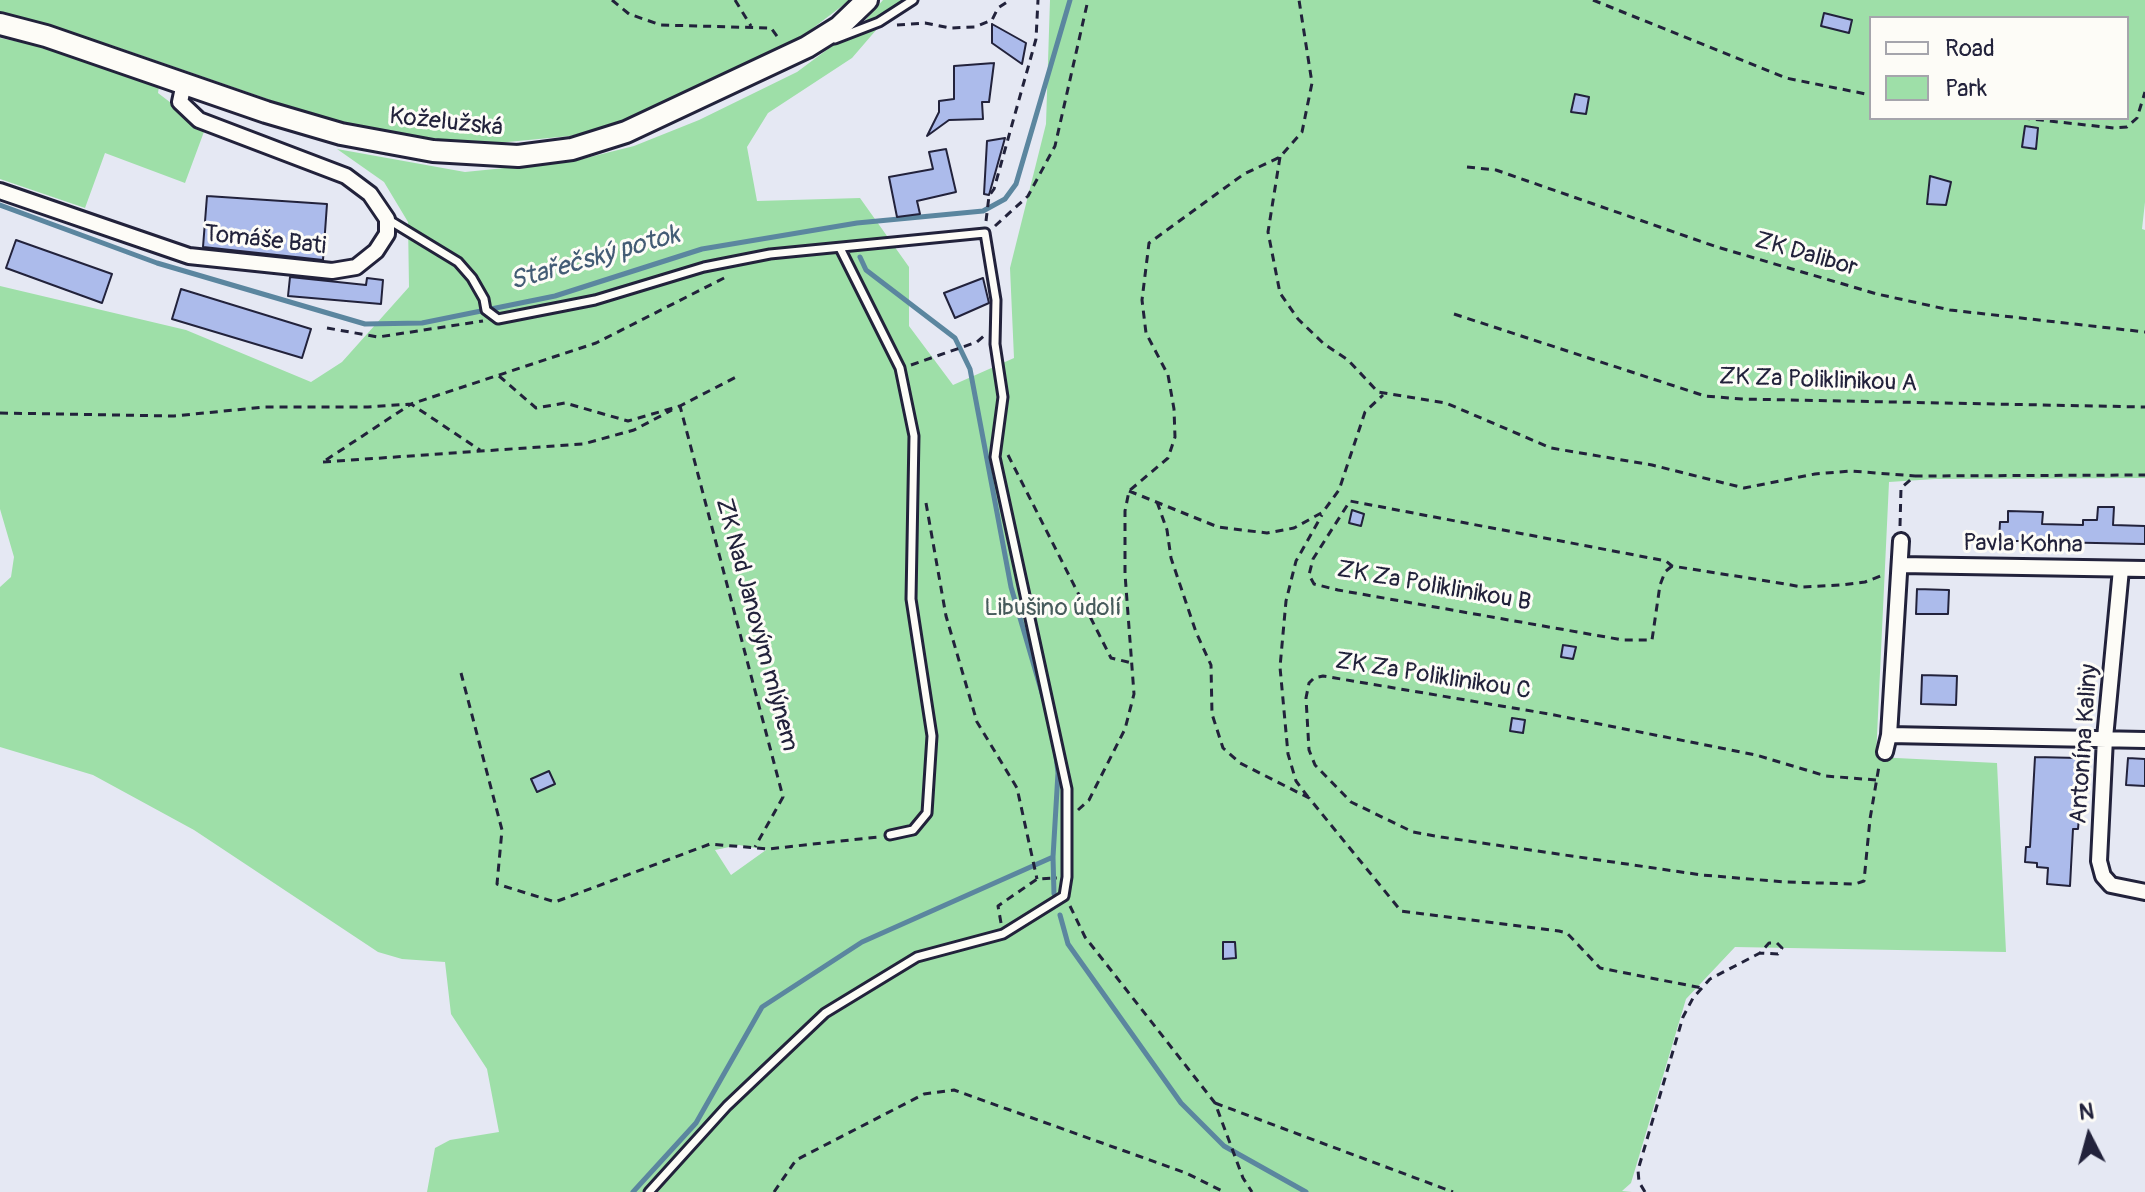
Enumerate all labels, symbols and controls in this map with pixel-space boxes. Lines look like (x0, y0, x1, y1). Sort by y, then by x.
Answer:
legend (1869, 16, 2129, 120)
text: Road (1945, 34, 1995, 63)
text: Park (1945, 74, 1987, 103)
street label: Koželužská (388, 103, 504, 143)
street label: Tomáše Bati (202, 220, 328, 262)
water label: Stařečský potok (507, 220, 683, 298)
street label: ZK Dalibor (1751, 227, 1861, 283)
street label: ZK Za Poliklinikou A (1718, 363, 1918, 399)
street label: ZK Nad Janovým mlýnem (708, 495, 804, 755)
street label: Pavla Kohna (1963, 530, 2083, 560)
street label: ZK Za Poliklinikou B (1335, 556, 1533, 618)
park label: Libušino údolí (984, 595, 1122, 623)
street label: ZK Za Poliklinikou C (1333, 647, 1533, 707)
street label: Antonína Kaliny (2065, 663, 2105, 825)
north arrow (2049, 1096, 2129, 1176)
text: N (2078, 1097, 2095, 1127)

